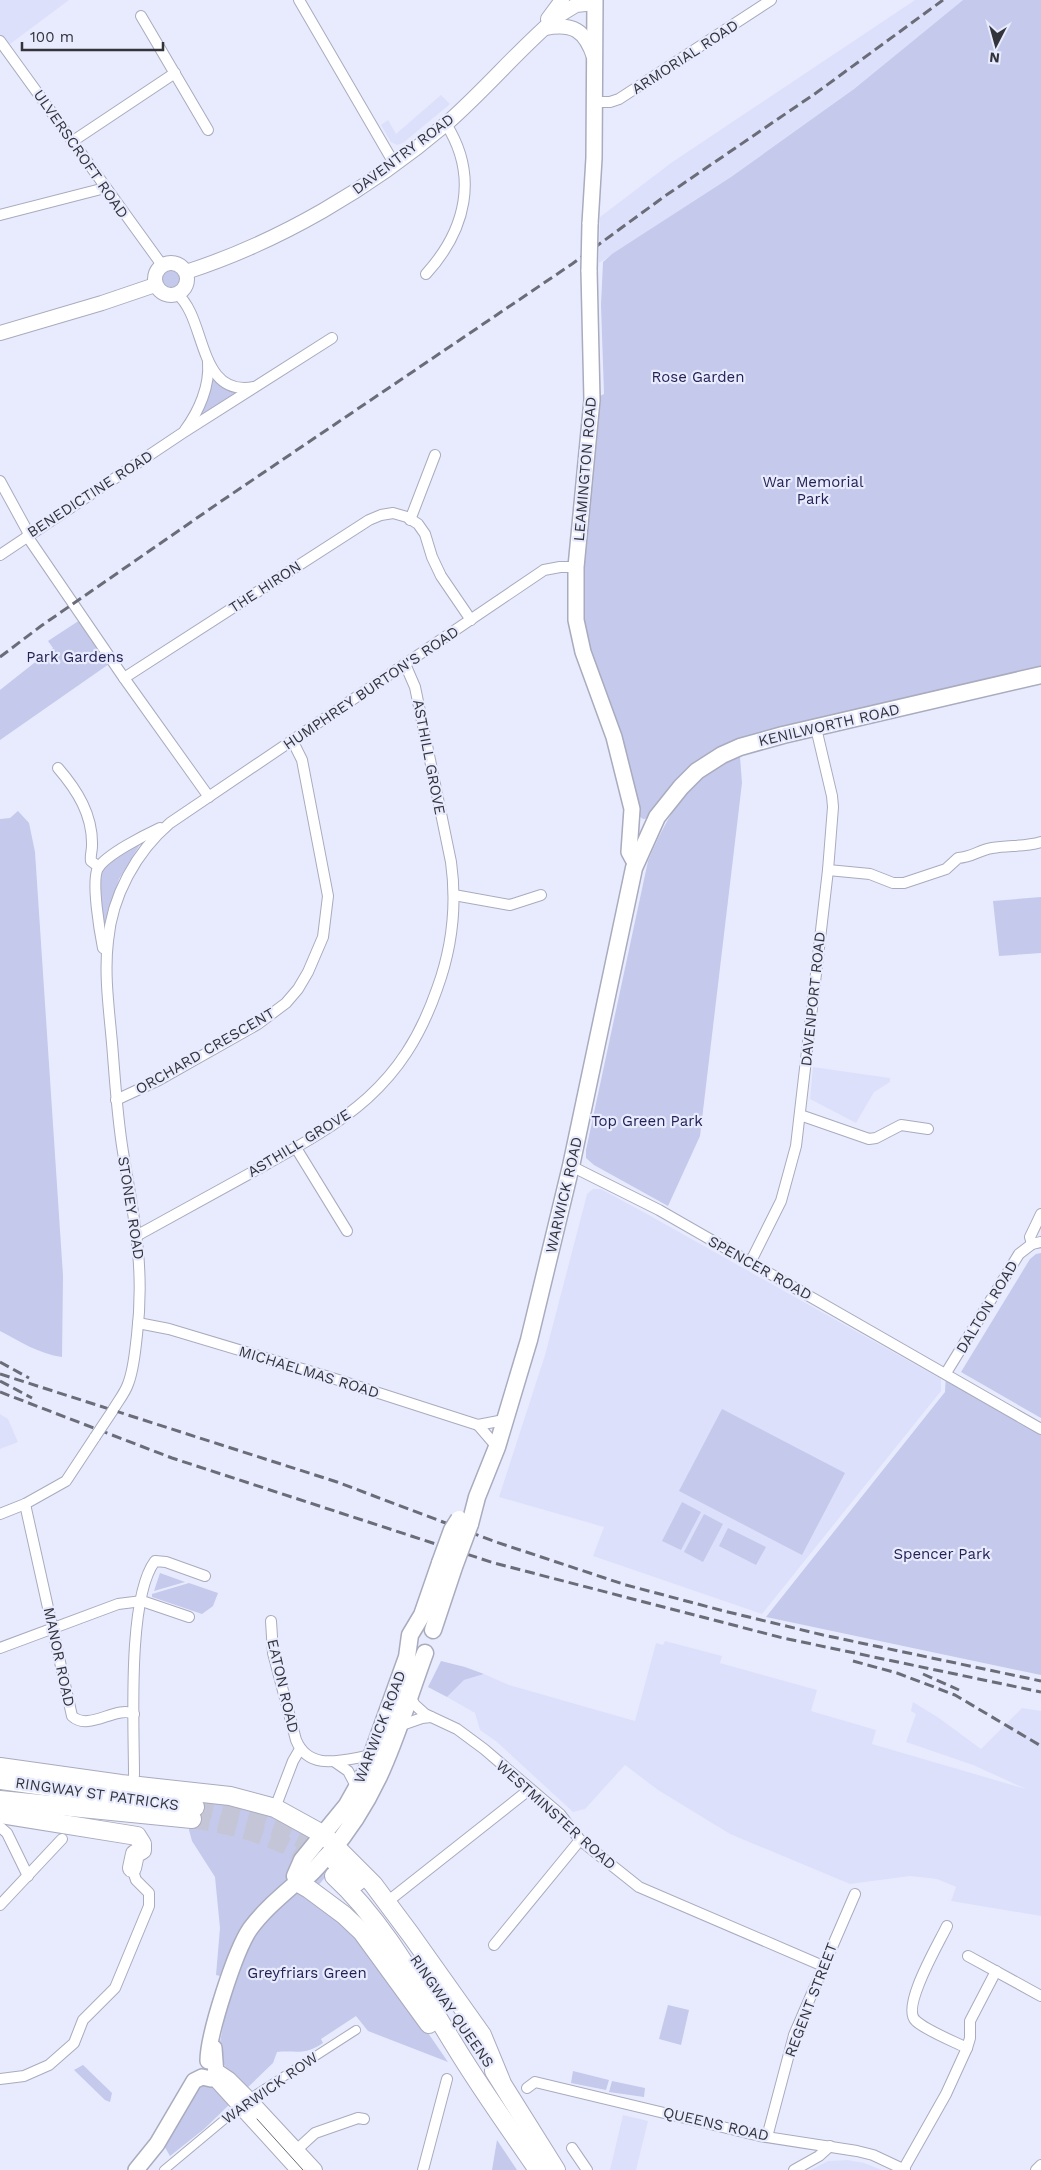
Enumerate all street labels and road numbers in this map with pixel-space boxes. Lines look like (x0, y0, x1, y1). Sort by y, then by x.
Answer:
street label: ARMORIAL ROAD (628, 16, 742, 98)
street label: ULVERSCROFT ROAD (30, 86, 132, 222)
street label: DAVENTRY ROAD (348, 110, 458, 198)
street label: LEAMINGTON ROAD (570, 396, 600, 542)
street label: BENEDICTINE ROAD (24, 447, 156, 541)
street label: THE HIRON (226, 557, 304, 617)
street label: HUMPHREY BURTON'S ROAD (280, 622, 462, 754)
street label: ASTHILL GROVE (409, 698, 449, 816)
street label: KENILWORTH ROAD (756, 700, 902, 750)
street label: DAVENPORT ROAD (797, 931, 829, 1067)
street label: ORCHARD CRESCENT (132, 1004, 278, 1098)
street label: ASTHILL GROVE (244, 1105, 354, 1181)
street label: WARWICK ROAD (542, 1135, 586, 1255)
street label: STONEY ROAD (114, 1155, 148, 1261)
street label: SPENCER ROAD (705, 1232, 815, 1304)
street label: DALTON ROAD (952, 1257, 1022, 1357)
street label: MICHAELMAS ROAD (237, 1342, 381, 1402)
street label: MANOR ROAD (40, 1605, 78, 1709)
street label: EATON ROAD (263, 1637, 303, 1735)
street label: WARWICK ROAD (350, 1668, 410, 1786)
street label: WESTMINSTER ROAD (492, 1757, 620, 1873)
street label: RINGWAY ST PATRICKS (14, 1774, 180, 1814)
street label: REGENT STREET (781, 1940, 841, 2060)
street label: RINGWAY QUEENS (406, 1951, 498, 2071)
street label: WARWICK ROW (219, 2048, 321, 2128)
street label: QUEENS ROAD (661, 2103, 771, 2145)

